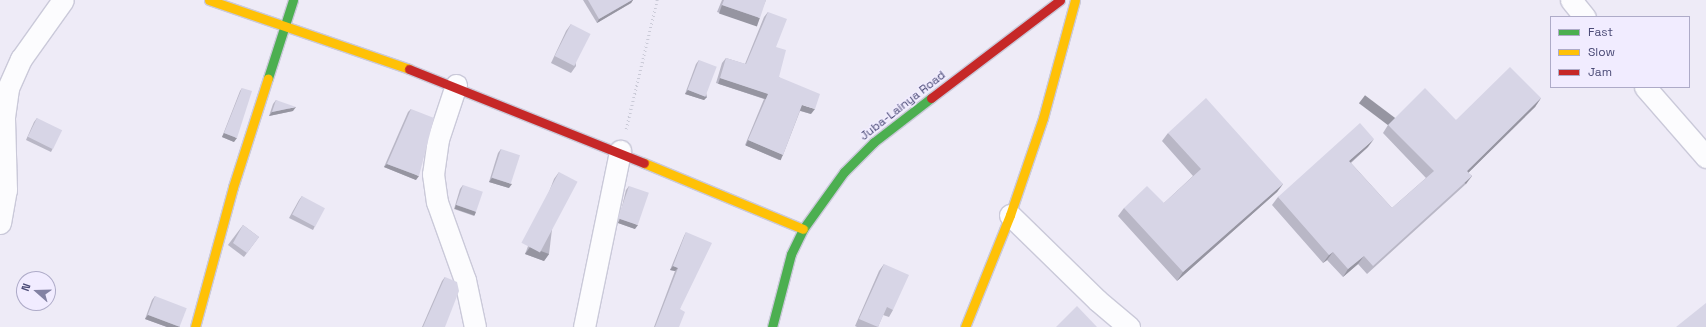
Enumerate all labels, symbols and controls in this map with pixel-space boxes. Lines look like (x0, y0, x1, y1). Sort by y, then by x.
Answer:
legend (1550, 16, 1690, 88)
text: Fast (1588, 24, 1613, 40)
text: Slow (1588, 44, 1615, 60)
text: Jam (1588, 64, 1612, 80)
street label: Juba-Lainya Road (857, 68, 949, 144)
north arrow (16, 271, 56, 311)
text: N (18, 281, 34, 293)

